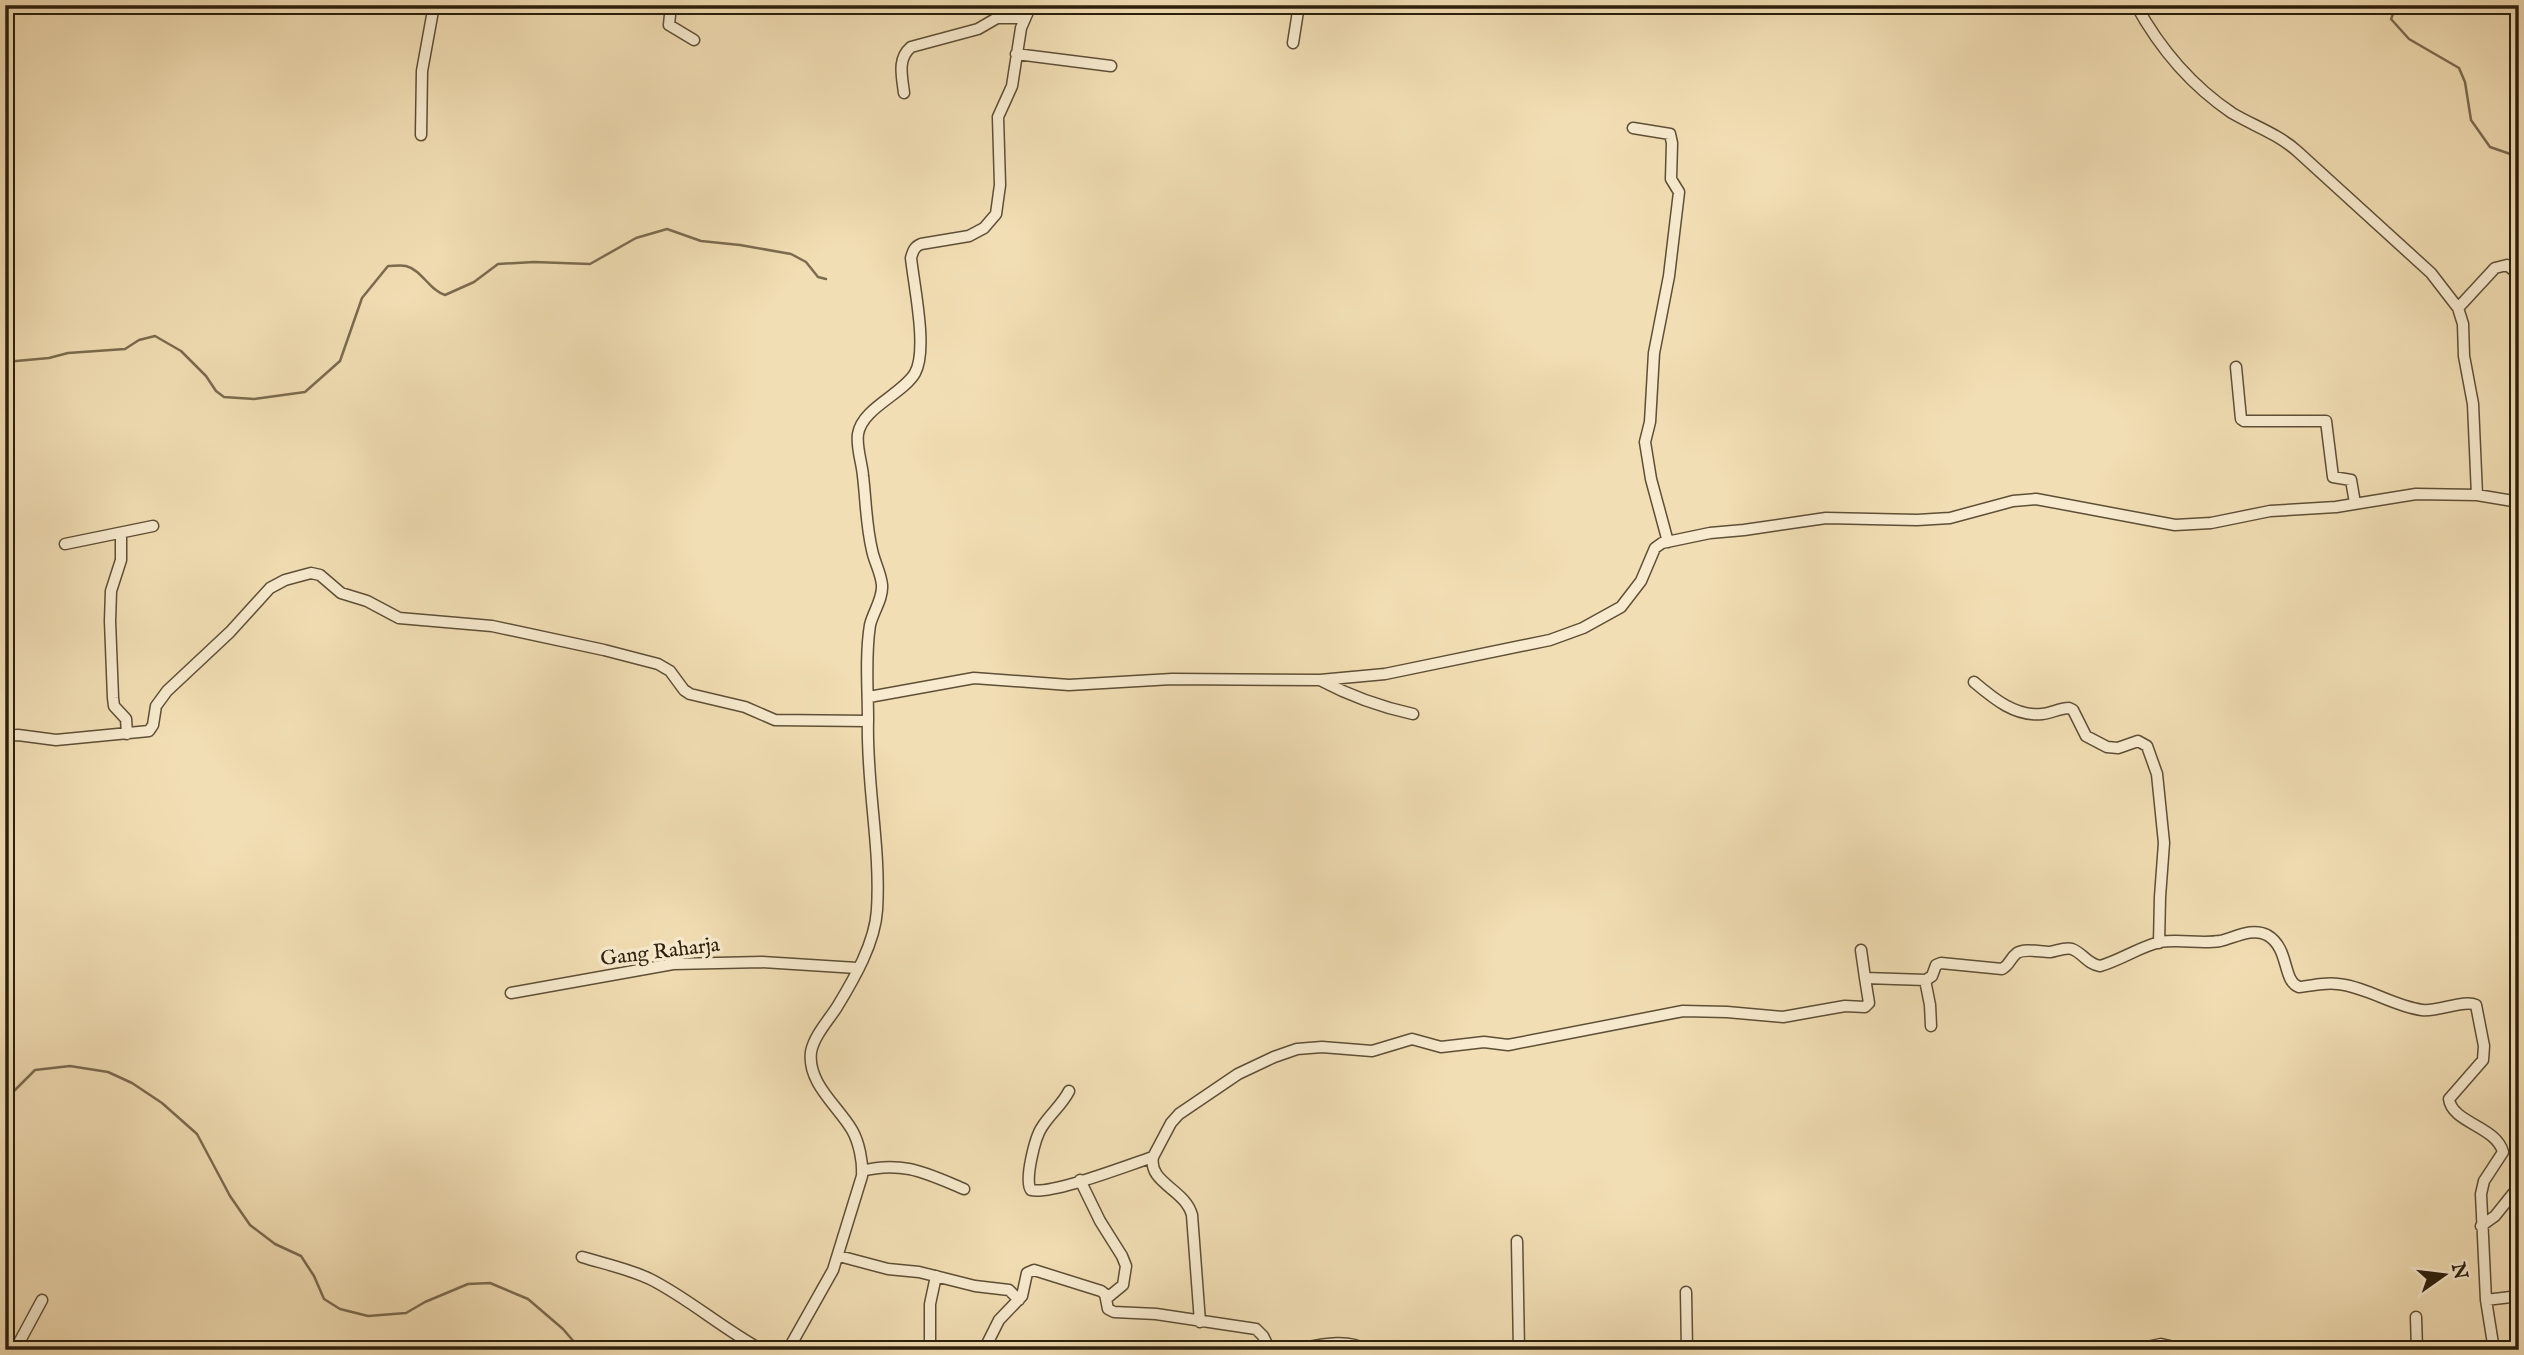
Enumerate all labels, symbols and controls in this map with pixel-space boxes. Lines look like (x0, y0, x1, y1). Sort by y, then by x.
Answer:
street label: Gang Raharja (599, 932, 722, 973)
north arrow (2408, 1240, 2478, 1310)
text: N (2445, 1260, 2472, 1283)

